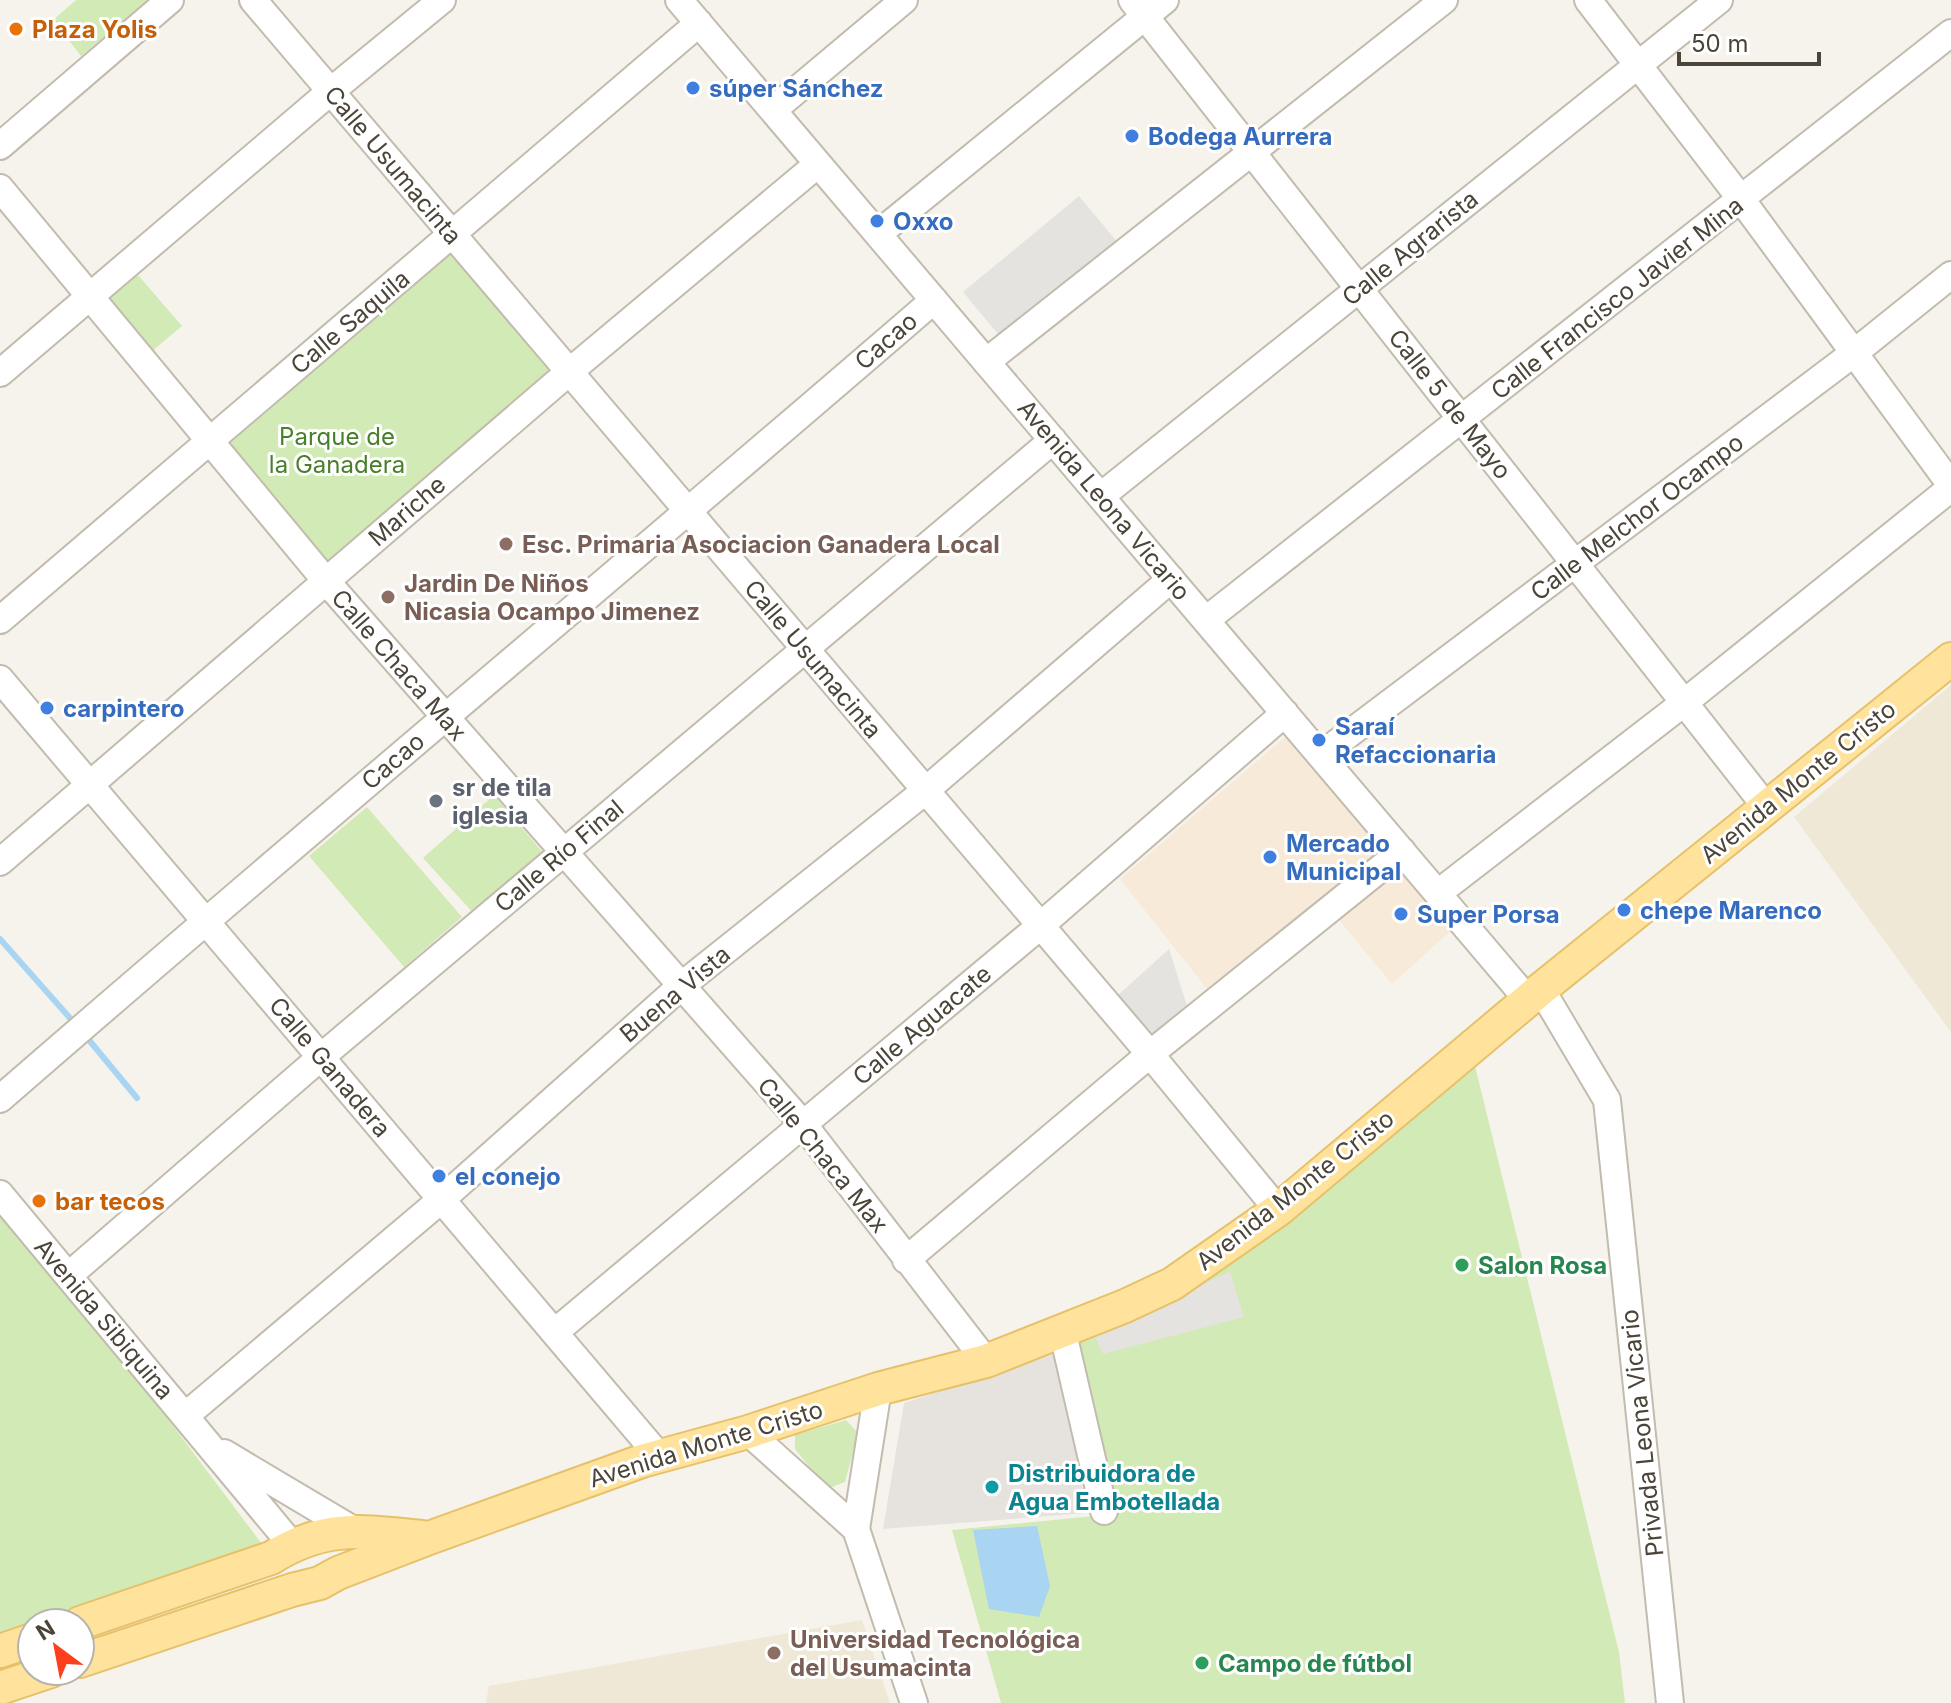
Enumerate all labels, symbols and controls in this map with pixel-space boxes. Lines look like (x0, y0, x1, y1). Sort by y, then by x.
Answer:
place label: Plaza Yolis (32, 15, 157, 44)
scale bar (1679, 16, 1819, 66)
marker: Plaza Yolis (7, 20, 25, 38)
text: 50 m (1691, 29, 1749, 58)
place label: súper Sánchez (709, 74, 883, 103)
marker: súper Sánchez (684, 79, 702, 97)
street label: Calle Usumacinta (318, 80, 468, 250)
place label: Bodega Aurrera (1148, 122, 1332, 151)
marker: Bodega Aurrera (1123, 127, 1141, 145)
street label: Calle Agrarista (1336, 184, 1484, 312)
street label: Calle Francisco Javier Mina (1485, 191, 1749, 405)
place label: Oxxo (893, 207, 954, 236)
marker: Oxxo (868, 212, 886, 230)
street label: Calle Saquila (285, 264, 415, 380)
street label: Cacao (849, 306, 923, 376)
street label: Calle 5 de Mayo (1382, 323, 1518, 485)
street label: Avenida Leona Vicario (1012, 394, 1196, 606)
park label: Parque de la Ganadera (269, 422, 405, 479)
street label: Calle Melchor Ocampo (1525, 428, 1749, 606)
street label: Mariche (363, 470, 451, 552)
place label: Esc. Primaria Asociacion Ganadera Local (522, 530, 1000, 559)
marker: Esc. Primaria Asociacion Ganadera Local (497, 535, 515, 553)
place label: Jardin De Niños Nicasia Ocampo Jimenez (404, 569, 700, 626)
street label: Calle Usumacinta (738, 574, 888, 744)
street label: Calle Chaca Max (325, 583, 473, 747)
marker: Jardin De Niños Nicasia Ocampo Jimenez (379, 588, 397, 606)
place label: carpintero (63, 694, 185, 723)
street label: Avenida Monte Cristo (1694, 694, 1902, 870)
marker: carpintero (38, 699, 56, 717)
place label: Saraí Refaccionaria (1335, 712, 1497, 769)
street label: Cacao (356, 726, 430, 796)
marker: Saraí Refaccionaria (1310, 731, 1328, 749)
place label: sr de tila iglesia (452, 773, 552, 830)
marker: sr de tila iglesia (427, 792, 445, 810)
street label: Calle Río Final (489, 794, 629, 918)
place label: Mercado Municipal (1286, 829, 1401, 886)
marker: Mercado Municipal (1261, 848, 1279, 866)
place label: chepe Marenco (1640, 896, 1822, 925)
place label: Super Porsa (1417, 900, 1560, 929)
marker: chepe Marenco (1615, 901, 1633, 919)
marker: Super Porsa (1392, 905, 1410, 923)
street label: Buena Vista (614, 940, 736, 1048)
street label: Calle Aguacate (847, 959, 997, 1091)
street label: Calle Ganadera (263, 991, 397, 1143)
street label: Calle Chaca Max (752, 1072, 894, 1238)
street label: Avenida Monte Cristo (1190, 1104, 1400, 1276)
place label: el conejo (455, 1162, 561, 1191)
marker: el conejo (430, 1167, 448, 1185)
place label: bar tecos (55, 1187, 165, 1216)
marker: bar tecos (30, 1192, 48, 1210)
street label: Avenida Sibiquina (28, 1233, 180, 1405)
place label: Salon Rosa (1478, 1251, 1607, 1280)
marker: Salon Rosa (1453, 1256, 1471, 1274)
street label: Privada Leona Vicario (1615, 1308, 1669, 1558)
street label: Avenida Monte Cristo (586, 1395, 826, 1493)
place label: Distribuidora de Agua Embotellada (1008, 1459, 1220, 1516)
marker: Distribuidora de Agua Embotellada (983, 1478, 1001, 1496)
north arrow (16, 1607, 96, 1687)
text: N (31, 1615, 59, 1646)
place label: Universidad Tecnológica del Usumacinta (790, 1625, 1080, 1682)
marker: Universidad Tecnológica del Usumacinta (765, 1644, 783, 1662)
place label: Campo de fútbol (1218, 1649, 1412, 1678)
marker: Campo de fútbol (1193, 1654, 1211, 1672)

